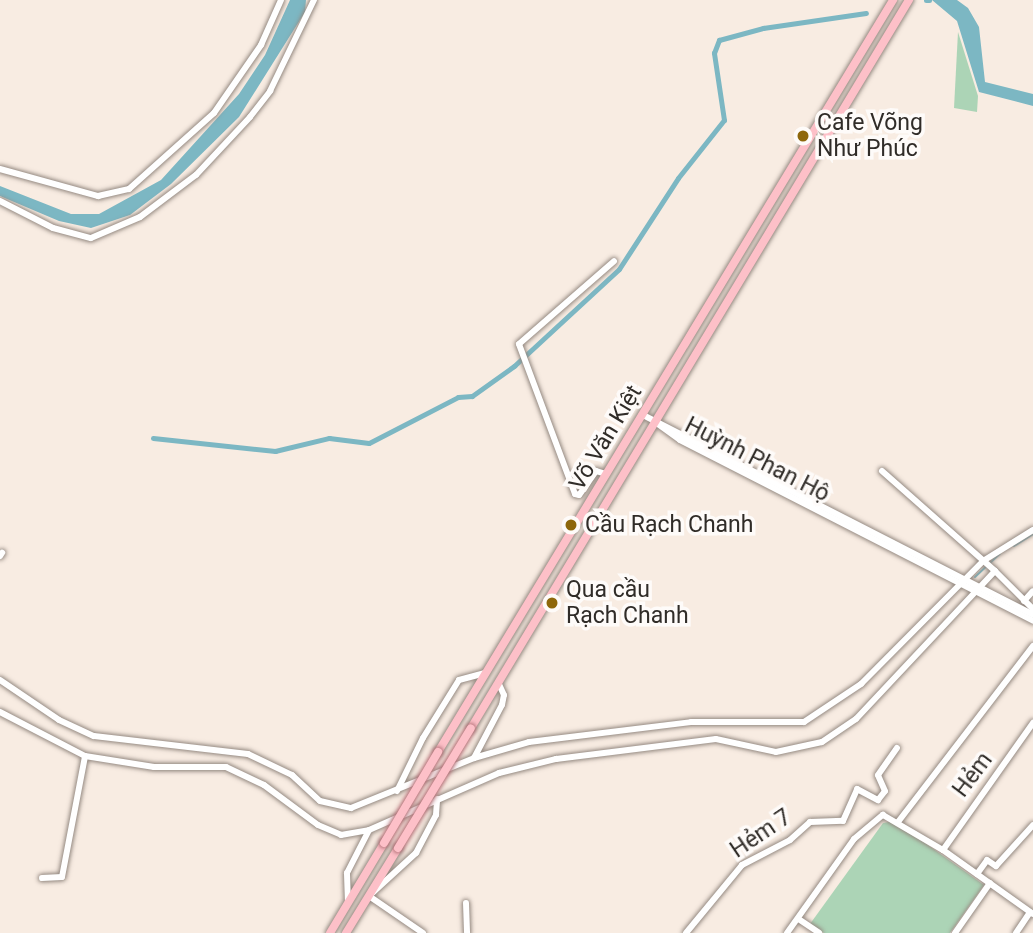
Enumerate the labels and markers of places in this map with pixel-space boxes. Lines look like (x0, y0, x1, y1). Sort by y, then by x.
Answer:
place label: Cafe Võng Như Phúc (817, 109, 923, 163)
marker: Cafe Võng Như Phúc (795, 128, 811, 144)
place label: Cầu Rạch Chanh (585, 511, 753, 539)
marker: Cầu Rạch Chanh (563, 517, 579, 533)
place label: Qua cầu Rạch Chanh (566, 576, 689, 630)
marker: Qua cầu Rạch Chanh (544, 595, 560, 611)

